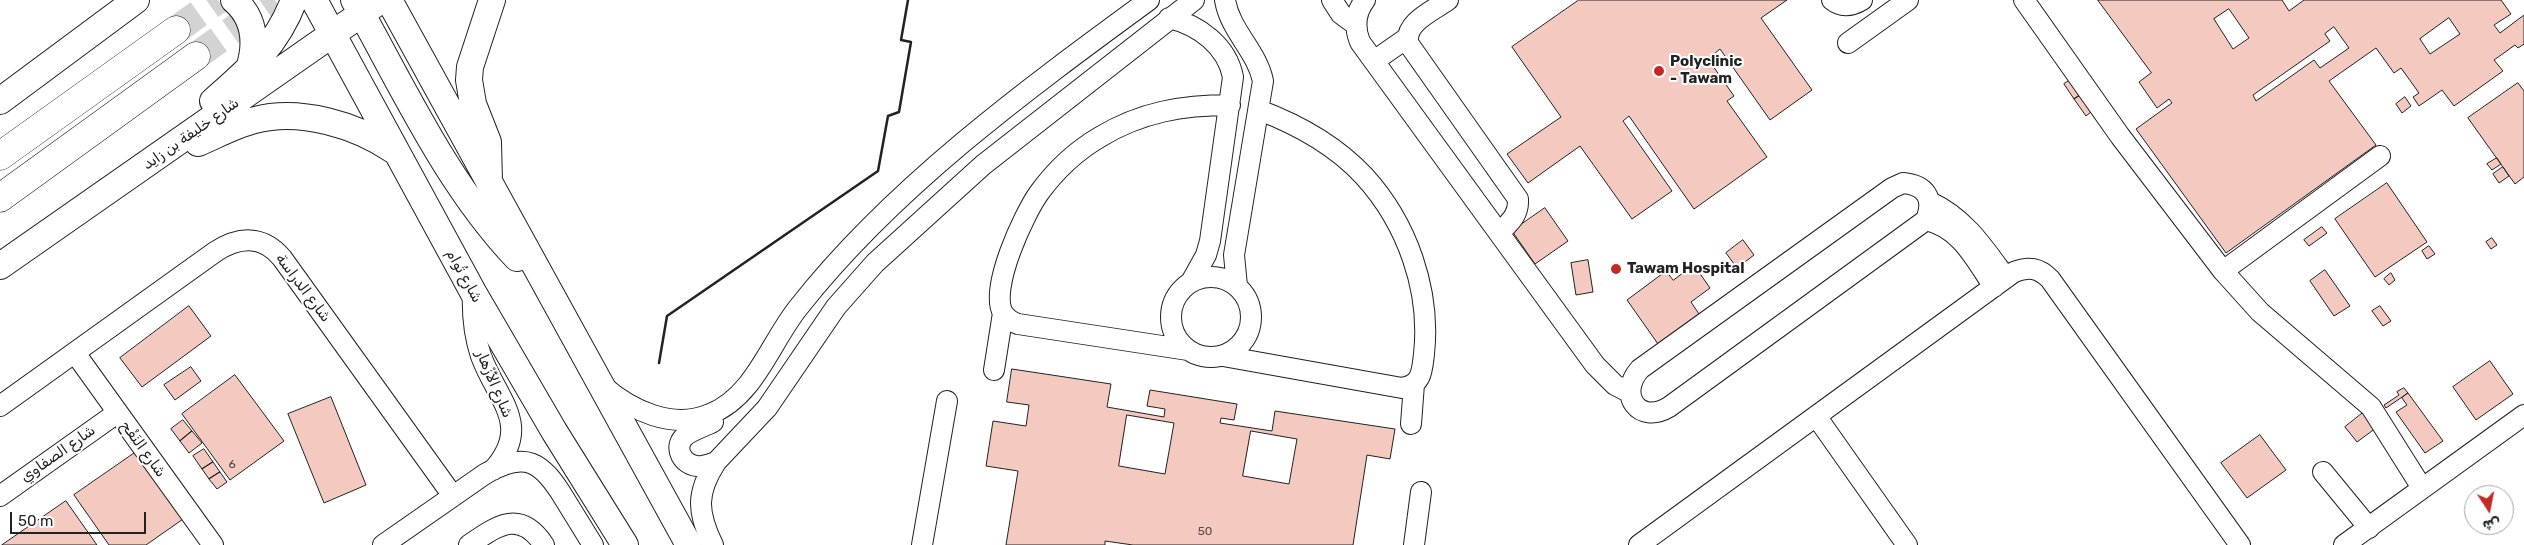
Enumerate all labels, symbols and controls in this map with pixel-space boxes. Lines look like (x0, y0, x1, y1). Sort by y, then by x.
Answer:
place label: Polyclinic - Tawam (1670, 53, 1742, 88)
marker: Polyclinic - Tawam (1652, 64, 1666, 78)
street label: شارع خليفة بن زايد (139, 94, 243, 174)
street label: شارع تُوام (442, 246, 486, 306)
street label: شارع الدراسة (271, 250, 335, 326)
place label: Tawam Hospital (1627, 260, 1744, 278)
marker: Tawam Hospital (1609, 262, 1623, 276)
street label: شارع الأَزْهار (472, 348, 516, 420)
street label: شارع النَفْح (116, 417, 170, 481)
street label: شارع الصفاوي (17, 422, 99, 486)
house number: 6 (228, 458, 236, 472)
north arrow (2464, 485, 2514, 535)
scale bar (12, 502, 149, 534)
text: 50 m (18, 512, 53, 530)
text: ش (2481, 514, 2502, 534)
house number: 50 (1198, 525, 1212, 539)

